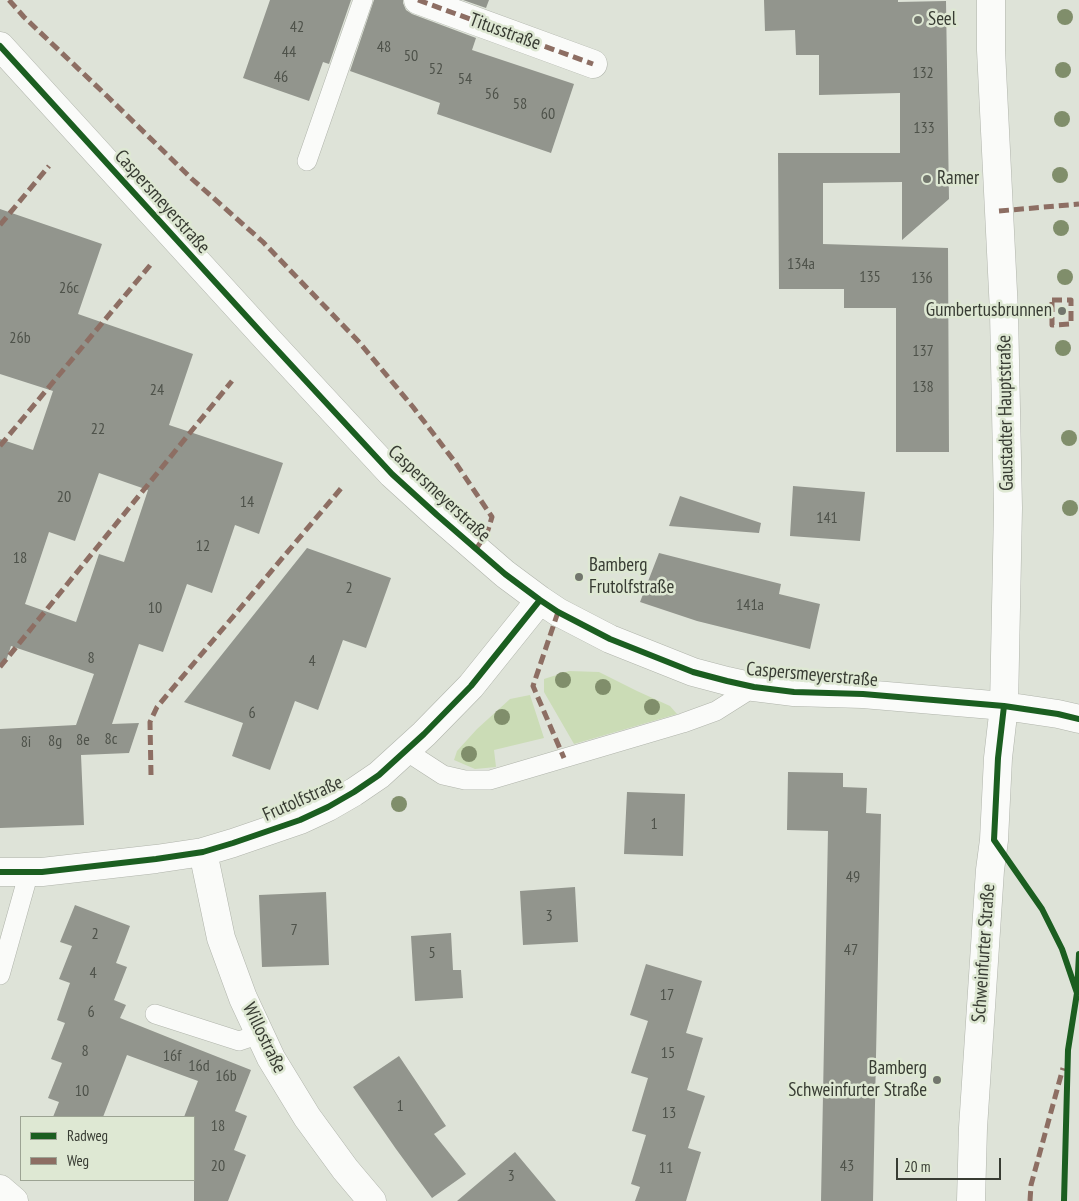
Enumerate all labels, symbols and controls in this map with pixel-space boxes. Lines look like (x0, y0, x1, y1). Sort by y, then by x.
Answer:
street label: Titusstraße (466, 9, 544, 55)
place label: Seel (928, 9, 956, 31)
marker: Seel (912, 14, 924, 26)
house number: 42 (290, 17, 304, 37)
house number: 48 (377, 37, 391, 57)
house number: 44 (282, 42, 296, 62)
house number: 50 (404, 46, 418, 66)
house number: 52 (429, 59, 443, 79)
house number: 132 (912, 63, 934, 83)
house number: 46 (274, 67, 288, 87)
house number: 54 (458, 69, 472, 89)
house number: 56 (485, 84, 499, 104)
house number: 58 (513, 94, 527, 114)
house number: 60 (541, 104, 555, 124)
house number: 133 (913, 118, 935, 138)
street label: Caspersmeyerstraße (109, 145, 215, 259)
place label: Ramer (937, 168, 979, 190)
marker: Ramer (921, 173, 933, 185)
house number: 134a (787, 254, 815, 274)
house number: 135 (859, 267, 881, 287)
house number: 136 (911, 268, 933, 288)
house number: 26c (59, 278, 79, 298)
place label: Gumbertusbrunnen (926, 300, 1052, 322)
marker: Gumbertusbrunnen (1056, 305, 1068, 317)
house number: 26b (9, 328, 31, 348)
street label: Gaustadter Hauptstraße (993, 335, 1019, 491)
house number: 137 (912, 341, 934, 361)
house number: 138 (912, 377, 934, 397)
house number: 24 (150, 380, 164, 400)
house number: 22 (91, 419, 105, 439)
street label: Caspersmeyerstraße (383, 441, 495, 547)
house number: 20 (57, 487, 71, 507)
house number: 14 (240, 492, 254, 512)
house number: 141 (816, 508, 838, 528)
house number: 12 (196, 536, 210, 556)
house number: 18 (13, 548, 27, 568)
place label: Bamberg Frutolfstraße (589, 555, 674, 599)
marker: Bamberg Frutolfstraße (573, 571, 585, 583)
house number: 2 (345, 578, 353, 598)
house number: 141a (736, 595, 764, 615)
house number: 10 (148, 598, 162, 618)
house number: 8 (87, 648, 95, 668)
house number: 4 (308, 651, 316, 671)
street label: Caspersmeyerstraße (745, 658, 879, 692)
house number: 6 (248, 703, 256, 723)
house number: 8c (105, 729, 117, 749)
house number: 8e (76, 730, 90, 750)
house number: 8g (48, 731, 62, 751)
house number: 8i (21, 732, 31, 752)
street label: Frutolfstraße (259, 771, 347, 827)
house number: 1 (650, 814, 658, 834)
house number: 49 (846, 867, 860, 887)
street label: Schweinfurter Straße (968, 883, 1000, 1023)
house number: 3 (545, 906, 553, 926)
house number: 7 (290, 920, 298, 940)
house number: 2 (91, 924, 99, 944)
house number: 47 (844, 940, 858, 960)
house number: 5 (428, 943, 436, 963)
house number: 4 (89, 963, 97, 983)
house number: 17 (660, 985, 674, 1005)
street label: Willostraße (237, 999, 291, 1077)
house number: 6 (87, 1002, 95, 1022)
house number: 8 (81, 1041, 89, 1061)
house number: 15 (661, 1043, 675, 1063)
house number: 16f (163, 1046, 181, 1066)
house number: 16d (188, 1056, 210, 1076)
place label: Bamberg Schweinfurter Straße (788, 1058, 927, 1102)
house number: 16b (215, 1066, 237, 1086)
marker: Bamberg Schweinfurter Straße (931, 1074, 943, 1086)
house number: 10 (75, 1081, 89, 1101)
house number: 1 (396, 1096, 404, 1116)
house number: 13 (662, 1103, 676, 1123)
legend (20, 1116, 195, 1181)
house number: 18 (211, 1116, 225, 1136)
text: Radweg (67, 1126, 108, 1145)
scale bar (899, 1148, 1004, 1180)
text: Weg (67, 1151, 89, 1170)
house number: 20 (211, 1156, 225, 1176)
house number: 43 (840, 1156, 854, 1176)
text: 20 m (904, 1157, 930, 1176)
house number: 11 (659, 1158, 673, 1178)
house number: 3 (507, 1166, 515, 1186)

